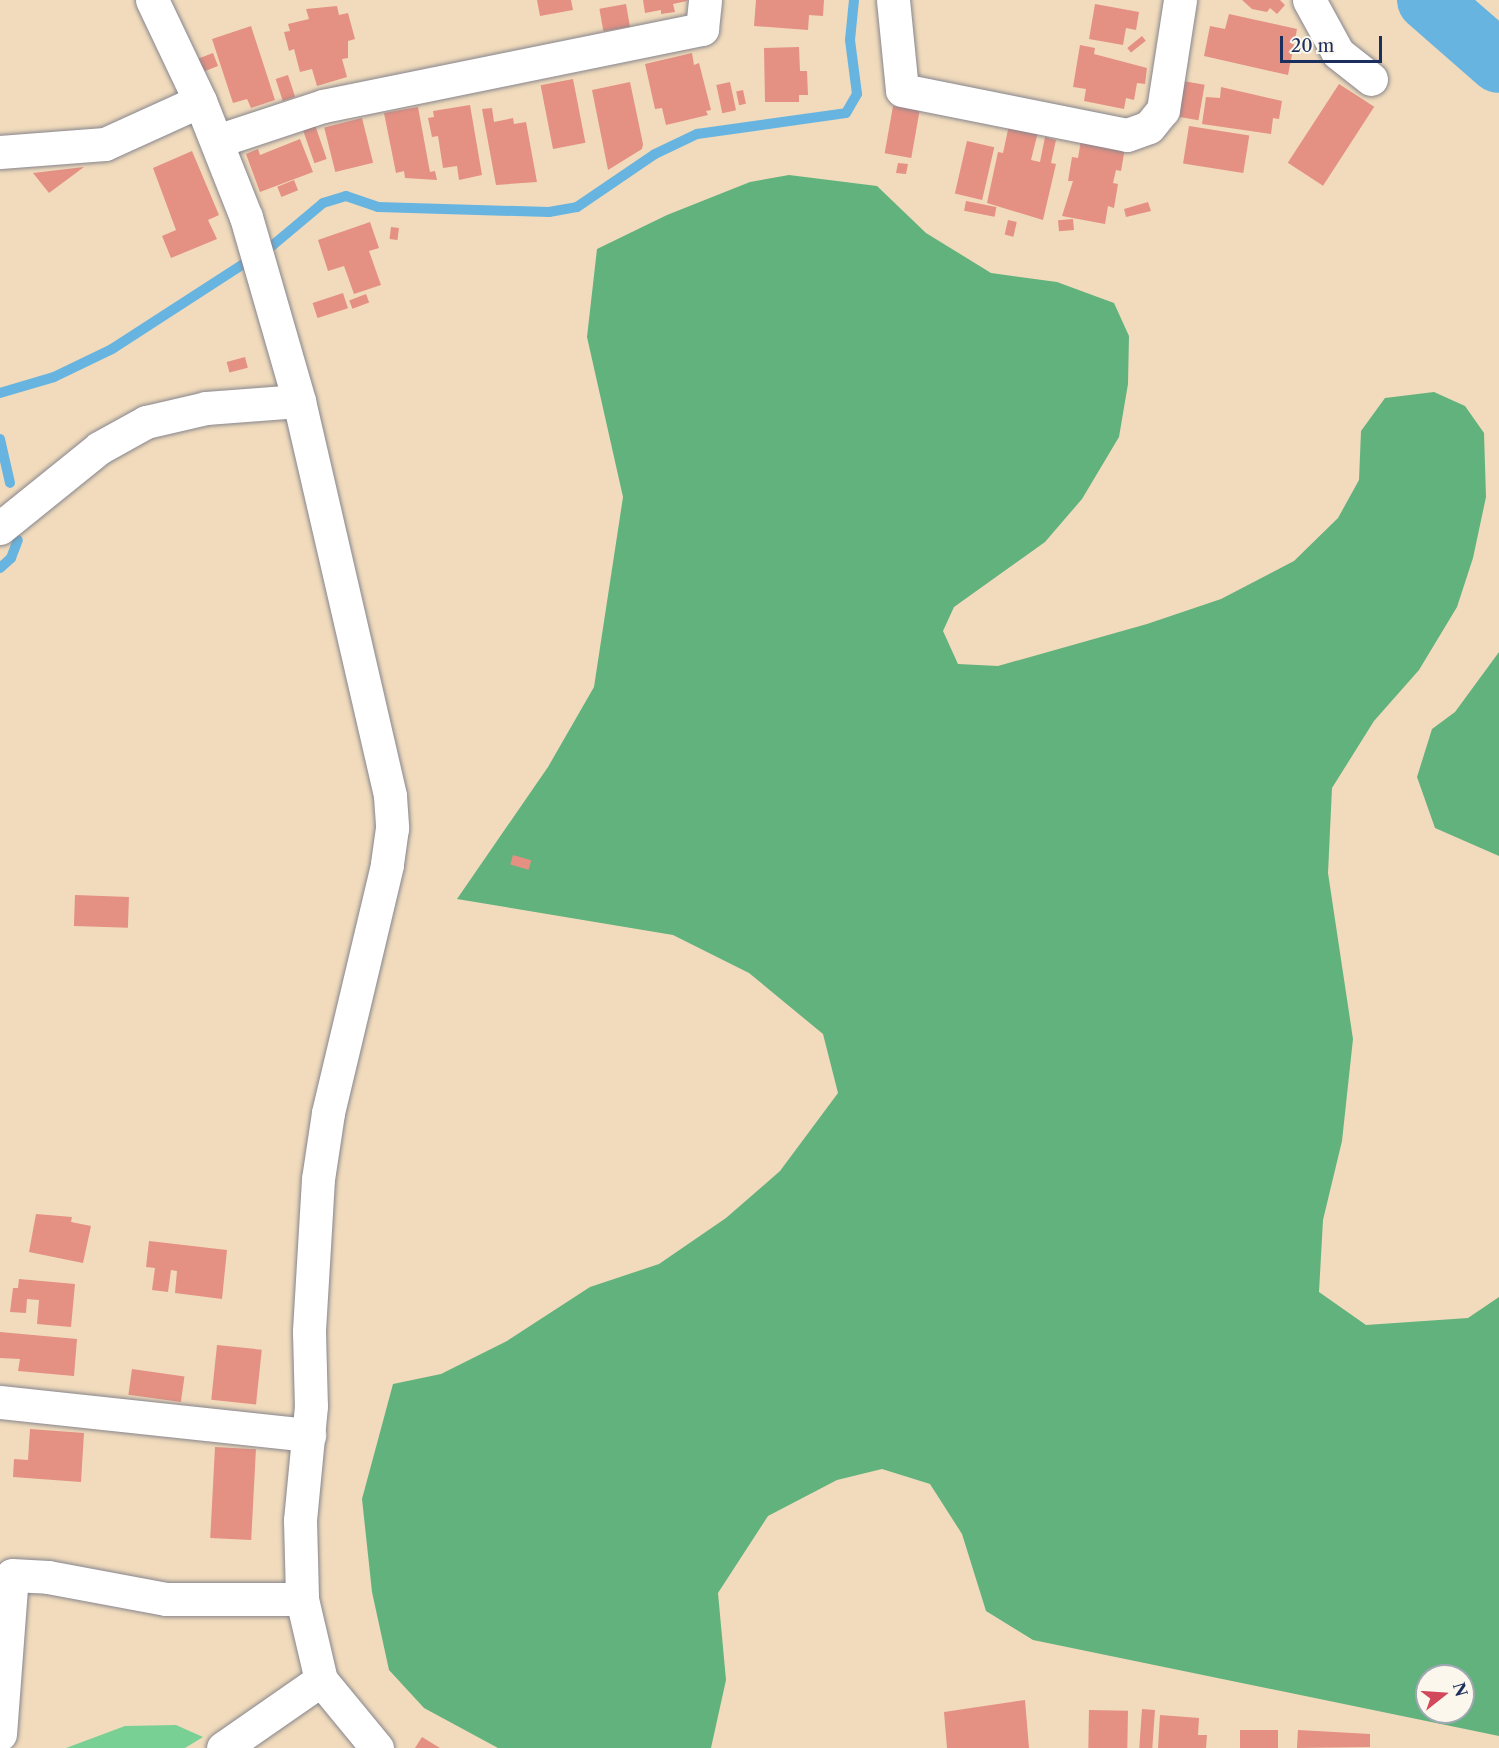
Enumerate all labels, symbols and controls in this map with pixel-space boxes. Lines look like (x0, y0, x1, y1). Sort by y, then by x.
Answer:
scale bar (1283, 24, 1385, 62)
text: 20 m (1291, 35, 1334, 57)
north arrow (1415, 1664, 1475, 1724)
text: N (1449, 1680, 1472, 1699)

